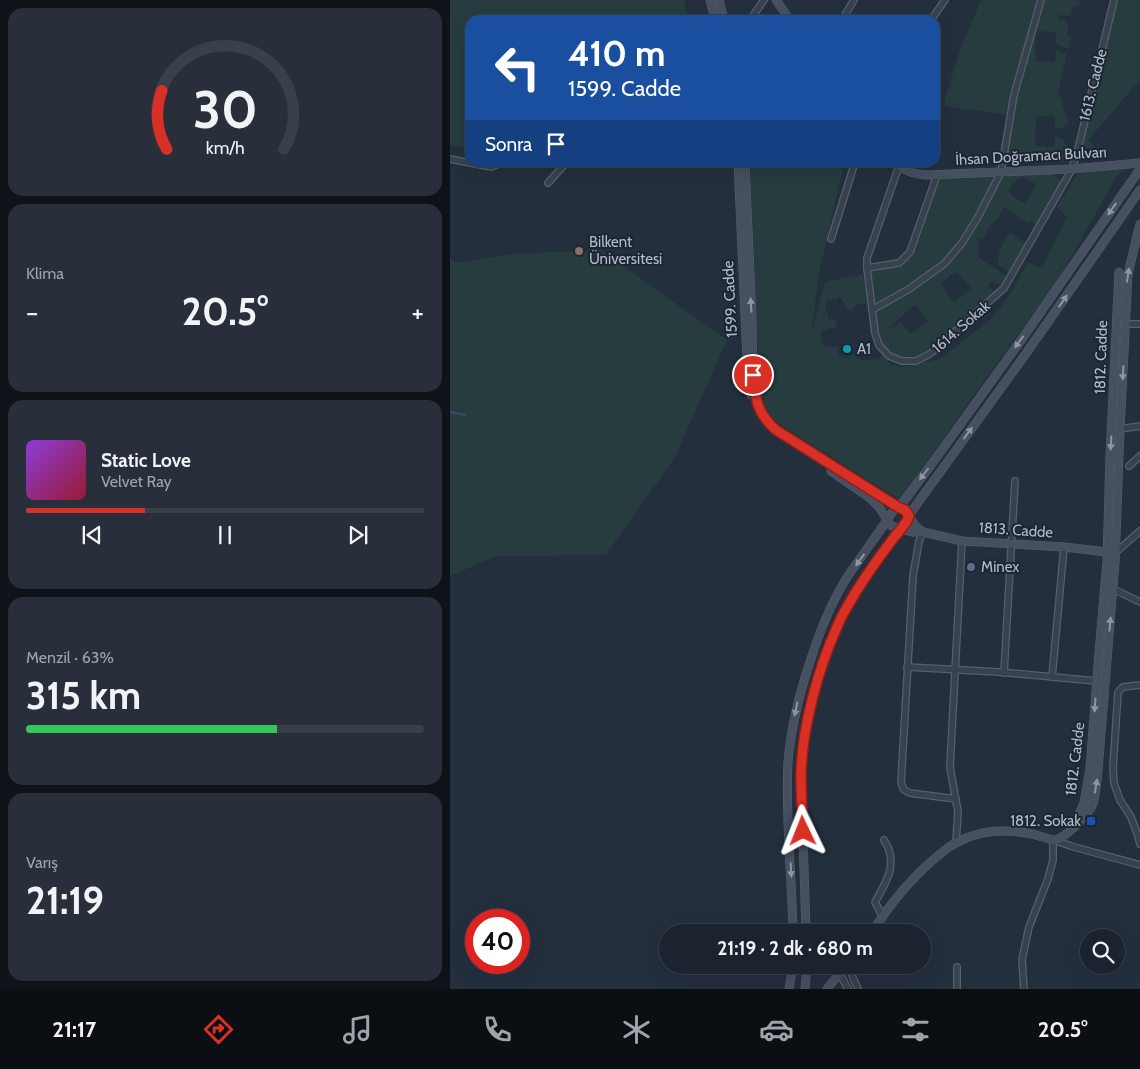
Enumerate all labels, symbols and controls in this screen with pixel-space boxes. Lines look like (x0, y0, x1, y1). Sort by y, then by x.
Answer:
text: 410 m (568, 32, 665, 75)
icon: left (485, 35, 550, 100)
street label: 1613. Cadde (1075, 47, 1111, 123)
text: 1599. Cadde (568, 75, 681, 102)
text: 30 (193, 78, 257, 141)
icon: arrive (542, 130, 570, 158)
text: Sonra (485, 133, 532, 156)
text: km/h (205, 137, 245, 158)
street label: İhsan Doğramacı Bulvarı (955, 142, 1107, 169)
one-way arrow (1107, 202, 1117, 215)
place label: Bilkent Üniversitesi (589, 233, 662, 268)
marker: Bilkent Üniversitesi (573, 245, 585, 257)
street label: 1599. Cadde (719, 260, 741, 338)
text: Klima (26, 264, 64, 283)
one-way arrow (1124, 267, 1132, 283)
text: 20.5° (182, 288, 268, 335)
one-way arrow (1058, 294, 1068, 308)
text: − (26, 295, 38, 329)
text: + (412, 295, 424, 329)
one-way arrow (747, 297, 755, 313)
street label: 1614. Sokak (928, 297, 994, 357)
street label: 1812. Cadde (1091, 319, 1111, 394)
one-way arrow (1014, 335, 1025, 348)
place label: A1 (857, 340, 871, 358)
marker: A1 (841, 343, 853, 355)
pin (732, 354, 774, 396)
icon: arrive (739, 361, 767, 389)
one-way arrow (1118, 365, 1126, 381)
one-way arrow (963, 426, 973, 440)
one-way arrow (1106, 435, 1114, 451)
text: Static Love (101, 449, 191, 472)
one-way arrow (919, 467, 930, 480)
text: Velvet Ray (101, 472, 172, 491)
street label: 1813. Cadde (978, 518, 1054, 542)
icon: previous (78, 521, 106, 549)
icon: pause (211, 521, 239, 549)
icon: next (344, 521, 372, 549)
one-way arrow (855, 553, 865, 567)
place label: Minex (981, 558, 1019, 576)
marker: Minex (965, 561, 977, 573)
one-way arrow (1106, 616, 1114, 632)
text: Menzil · 63% (26, 648, 114, 667)
text: 315 km (26, 672, 141, 719)
one-way arrow (1090, 697, 1098, 713)
one-way arrow (792, 701, 800, 716)
street label: 1812. Cadde (1062, 721, 1088, 797)
one-way arrow (1092, 777, 1100, 793)
position arrow (776, 804, 828, 856)
place label: 1812. Sokak (1010, 812, 1081, 830)
marker: 1812. Sokak (1085, 815, 1097, 827)
text: Varış (26, 853, 58, 872)
one-way arrow (787, 863, 795, 879)
text: 21:19 (26, 877, 104, 924)
speed limit sign: 40 (465, 909, 530, 974)
map controls (1080, 929, 1125, 974)
button: search (1080, 929, 1125, 974)
text: 21:19 · 2 dk · 680 m (717, 937, 873, 960)
icon: directions (201, 1012, 236, 1047)
icon: music (340, 1012, 375, 1047)
icon: phone (480, 1012, 515, 1047)
icon: climate (619, 1012, 654, 1047)
icon: car (759, 1012, 794, 1047)
icon: filters (898, 1012, 933, 1047)
text: 21:17 (52, 1016, 96, 1043)
text: 20.5° (1038, 1016, 1088, 1043)

